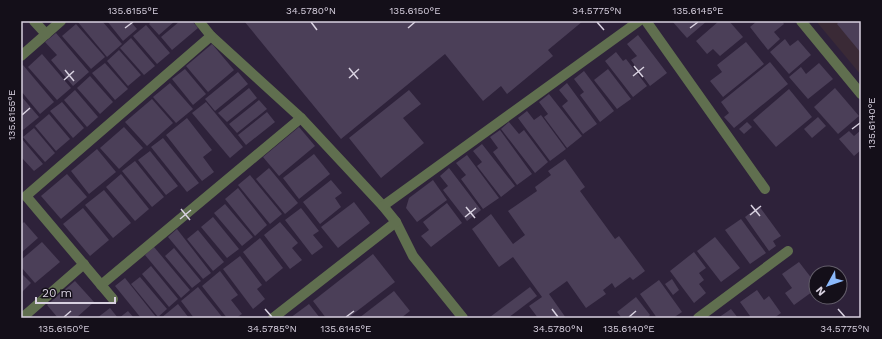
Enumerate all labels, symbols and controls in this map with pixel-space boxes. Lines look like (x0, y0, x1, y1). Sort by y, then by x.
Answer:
text: 135.6155°E (108, 5, 158, 16)
text: 34.5780°N (286, 5, 336, 16)
text: 135.6150°E (389, 5, 441, 16)
text: 34.5775°N (572, 5, 622, 16)
text: 135.6145°E (673, 5, 723, 16)
text: 135.6155°E (6, 90, 17, 140)
text: 135.6140°E (866, 97, 877, 149)
north arrow (808, 265, 848, 305)
scale bar (36, 279, 115, 305)
text: N (813, 284, 828, 298)
text: 20 m (42, 286, 72, 300)
text: 135.6150°E (38, 323, 90, 334)
text: 34.5785°N (247, 323, 297, 334)
text: 135.6145°E (321, 323, 371, 334)
text: 34.5780°N (533, 323, 583, 334)
text: 135.6140°E (603, 323, 655, 334)
text: 34.5775°N (820, 323, 870, 334)

